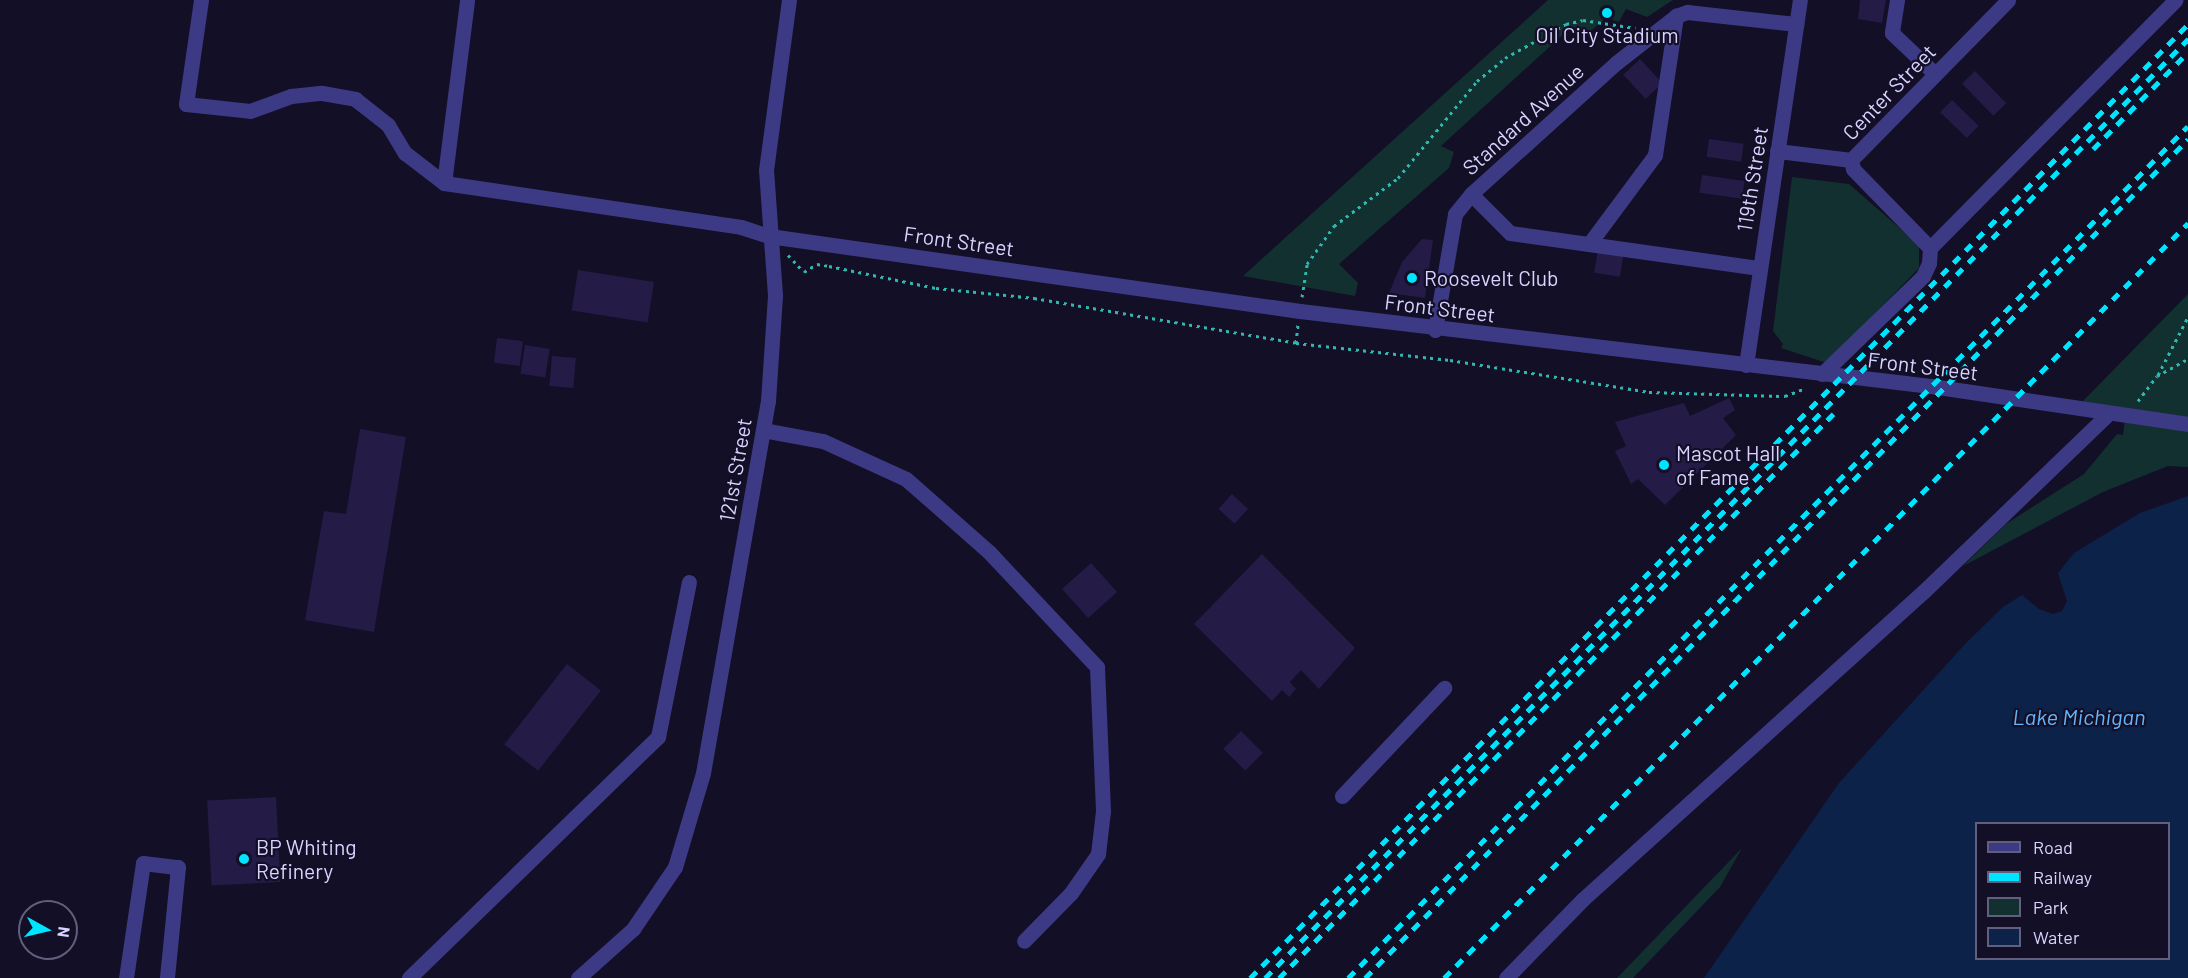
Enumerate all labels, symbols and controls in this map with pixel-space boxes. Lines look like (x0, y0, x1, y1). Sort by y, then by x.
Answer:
marker: Oil City Stadium (1600, 6, 1614, 20)
place label: Oil City Stadium (1535, 22, 1679, 48)
street label: Center Street (1837, 39, 1941, 145)
street label: Standard Avenue (1457, 58, 1589, 180)
street label: 119th Street (1731, 125, 1773, 233)
street label: Front Street (902, 221, 1016, 261)
place label: Roosevelt Club (1424, 265, 1558, 291)
marker: Roosevelt Club (1405, 271, 1419, 285)
street label: Front Street (1383, 289, 1497, 327)
street label: Front Street (1866, 347, 1980, 385)
street label: 121st Street (713, 416, 757, 524)
place label: Mascot Hall of Fame (1676, 440, 1780, 490)
marker: Mascot Hall of Fame (1657, 458, 1671, 472)
water label: Lake Michigan (2012, 704, 2146, 730)
legend (1975, 822, 2170, 960)
place label: BP Whiting Refinery (256, 834, 356, 884)
text: Road (2033, 836, 2073, 858)
marker: BP Whiting Refinery (237, 852, 251, 866)
text: Railway (2033, 866, 2092, 888)
text: Park (2033, 896, 2068, 918)
north arrow (18, 900, 78, 960)
text: N (54, 926, 74, 939)
text: Water (2033, 926, 2080, 948)

